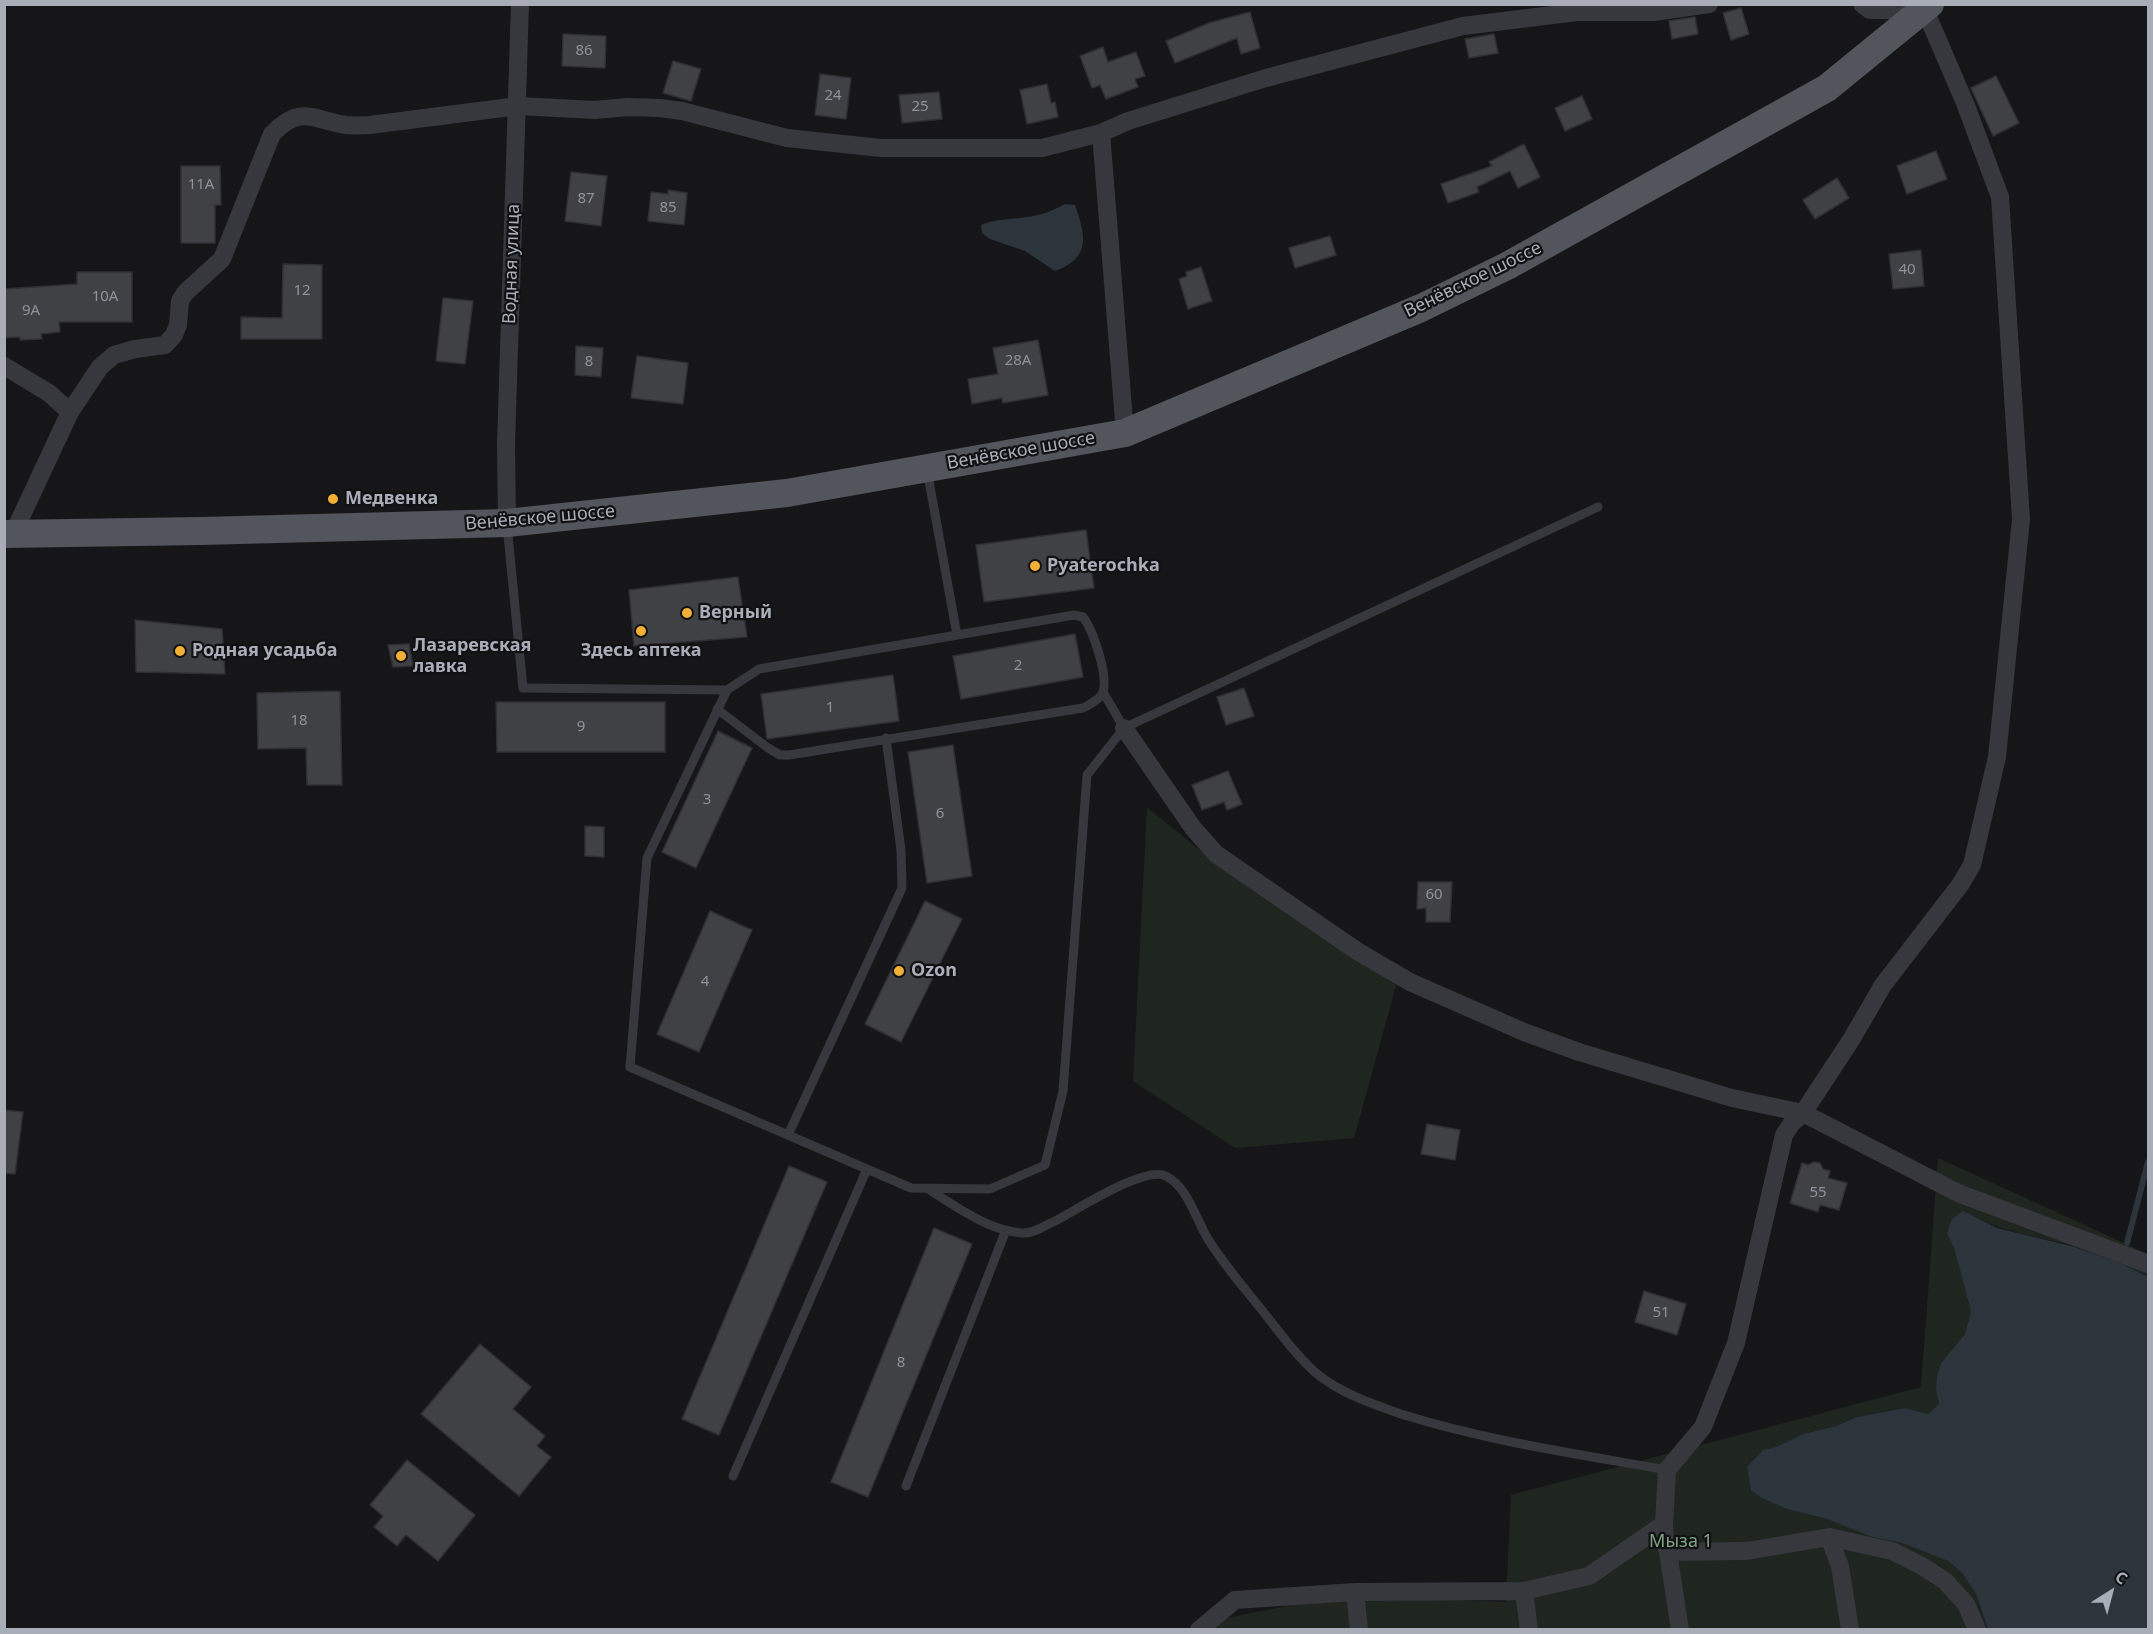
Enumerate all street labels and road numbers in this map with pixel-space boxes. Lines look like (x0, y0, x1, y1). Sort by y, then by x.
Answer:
street label: Водная улица (499, 204, 525, 324)
street label: Венёвское шоссе (1401, 237, 1545, 323)
street label: Венёвское шоссе (945, 427, 1097, 475)
street label: Венёвское шоссе (464, 501, 616, 535)

